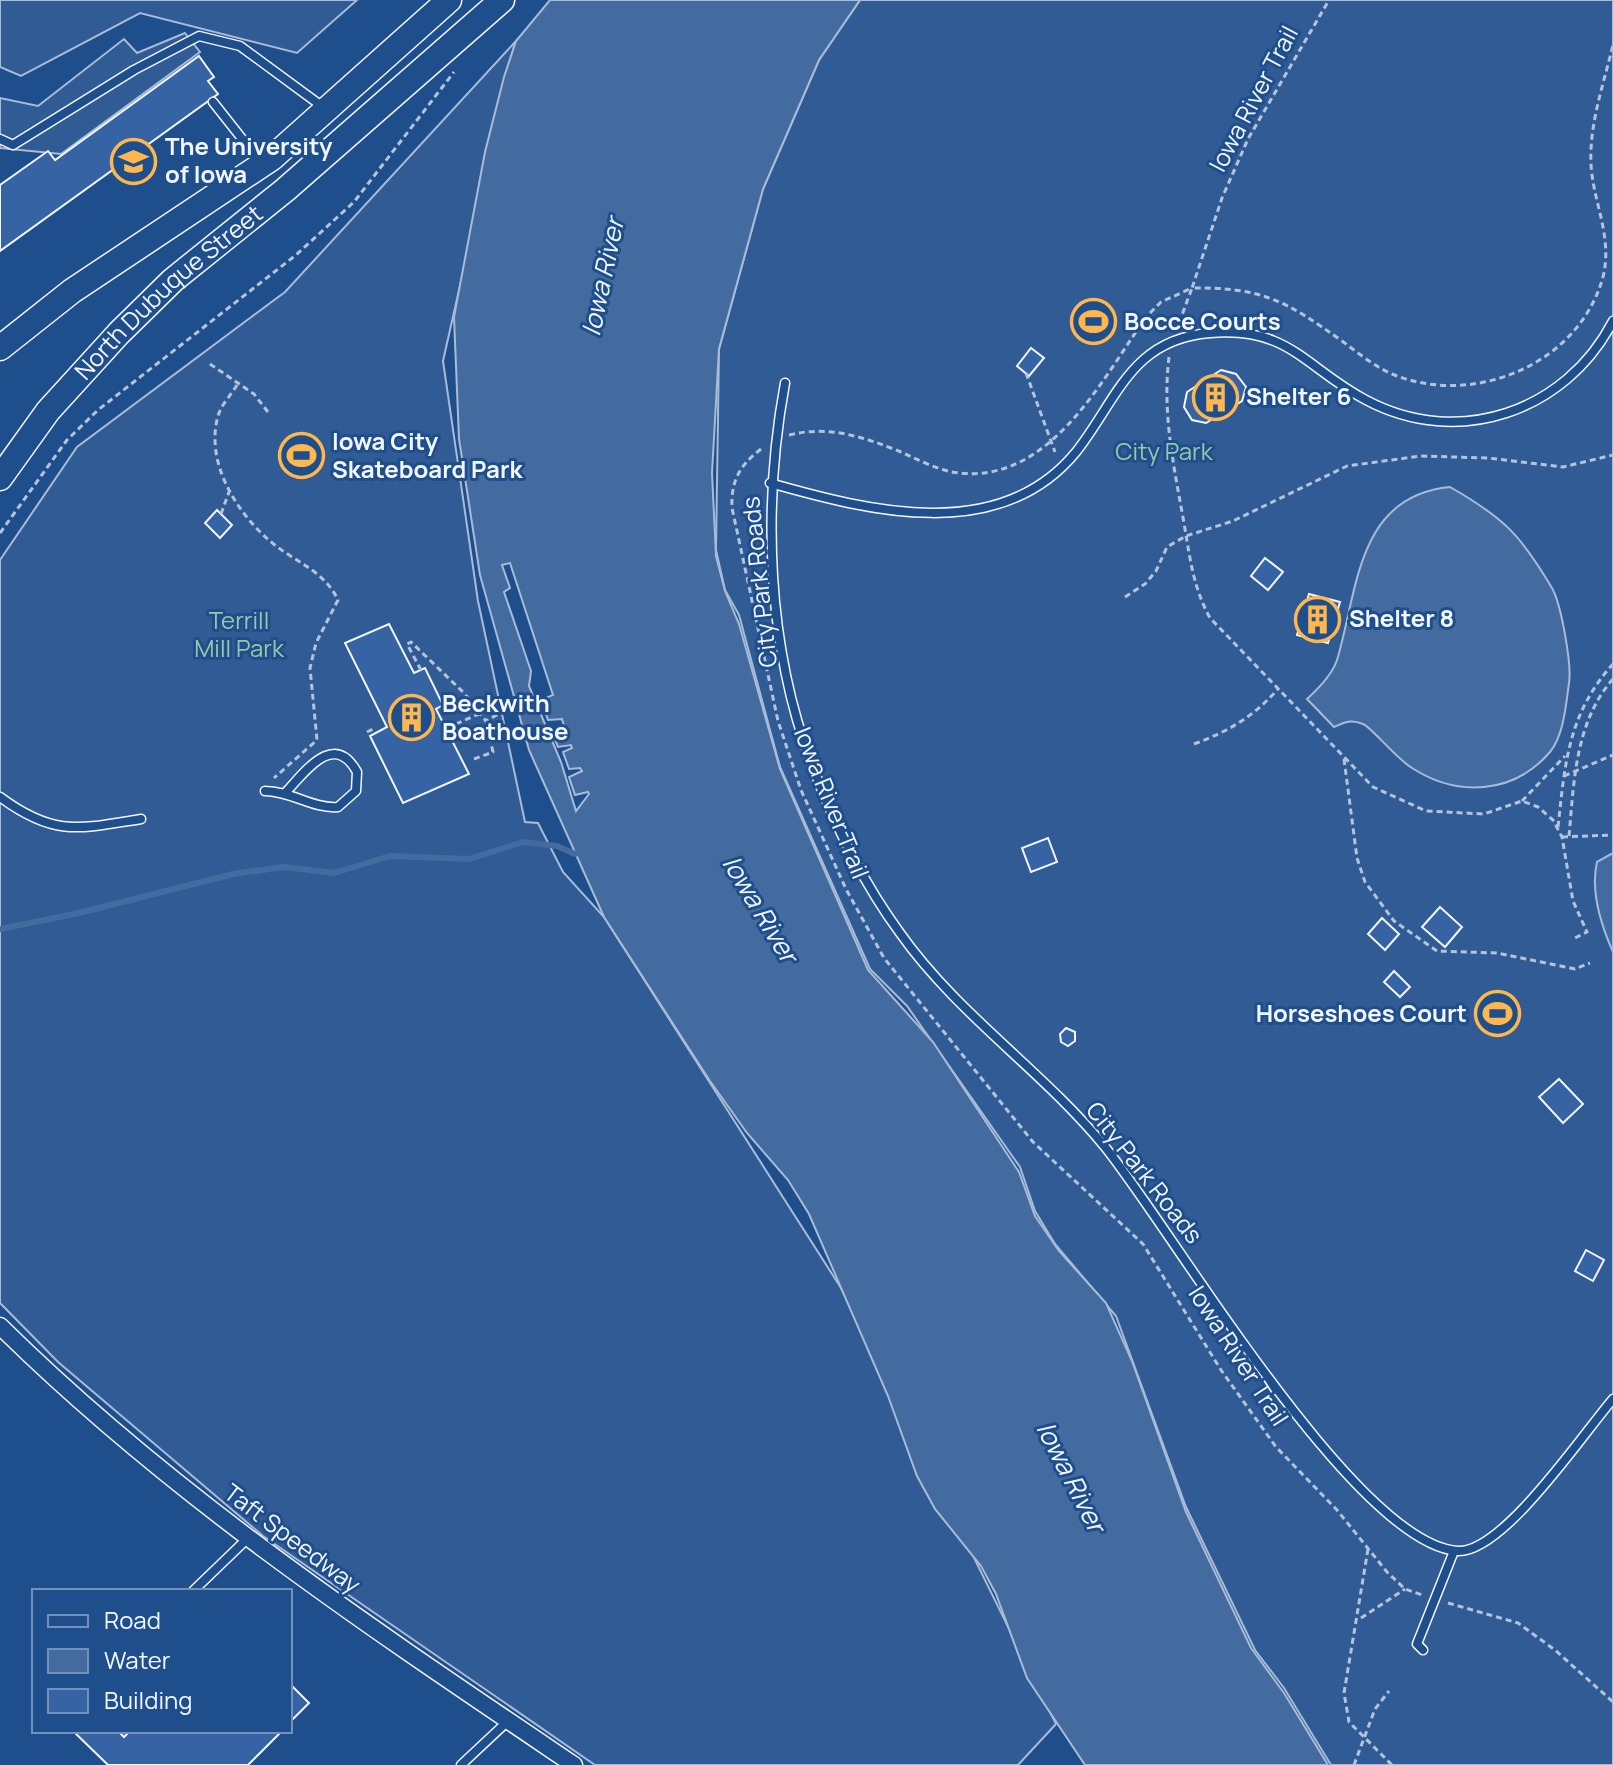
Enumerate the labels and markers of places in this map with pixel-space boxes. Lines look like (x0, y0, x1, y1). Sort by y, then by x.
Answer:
place label: The University of Iowa (165, 129, 333, 190)
school or university icon: The University of Iowa (110, 137, 158, 185)
sports icon: Bocce Courts (1069, 298, 1117, 346)
place label: Bocce Courts (1124, 304, 1281, 337)
building icon: Shelter 6 (1191, 373, 1239, 421)
place label: Shelter 6 (1246, 379, 1351, 412)
place label: Iowa City Skateboard Park (332, 424, 523, 485)
sports icon: Iowa City Skateboard Park (277, 432, 325, 480)
building icon: Shelter 8 (1294, 595, 1342, 643)
place label: Shelter 8 (1349, 601, 1454, 634)
place label: Beckwith Boathouse (442, 686, 569, 747)
building icon: Beckwith Boathouse (387, 694, 435, 742)
sports icon: Horseshoes Court (1474, 990, 1522, 1038)
place label: Horseshoes Court (1256, 996, 1467, 1029)

